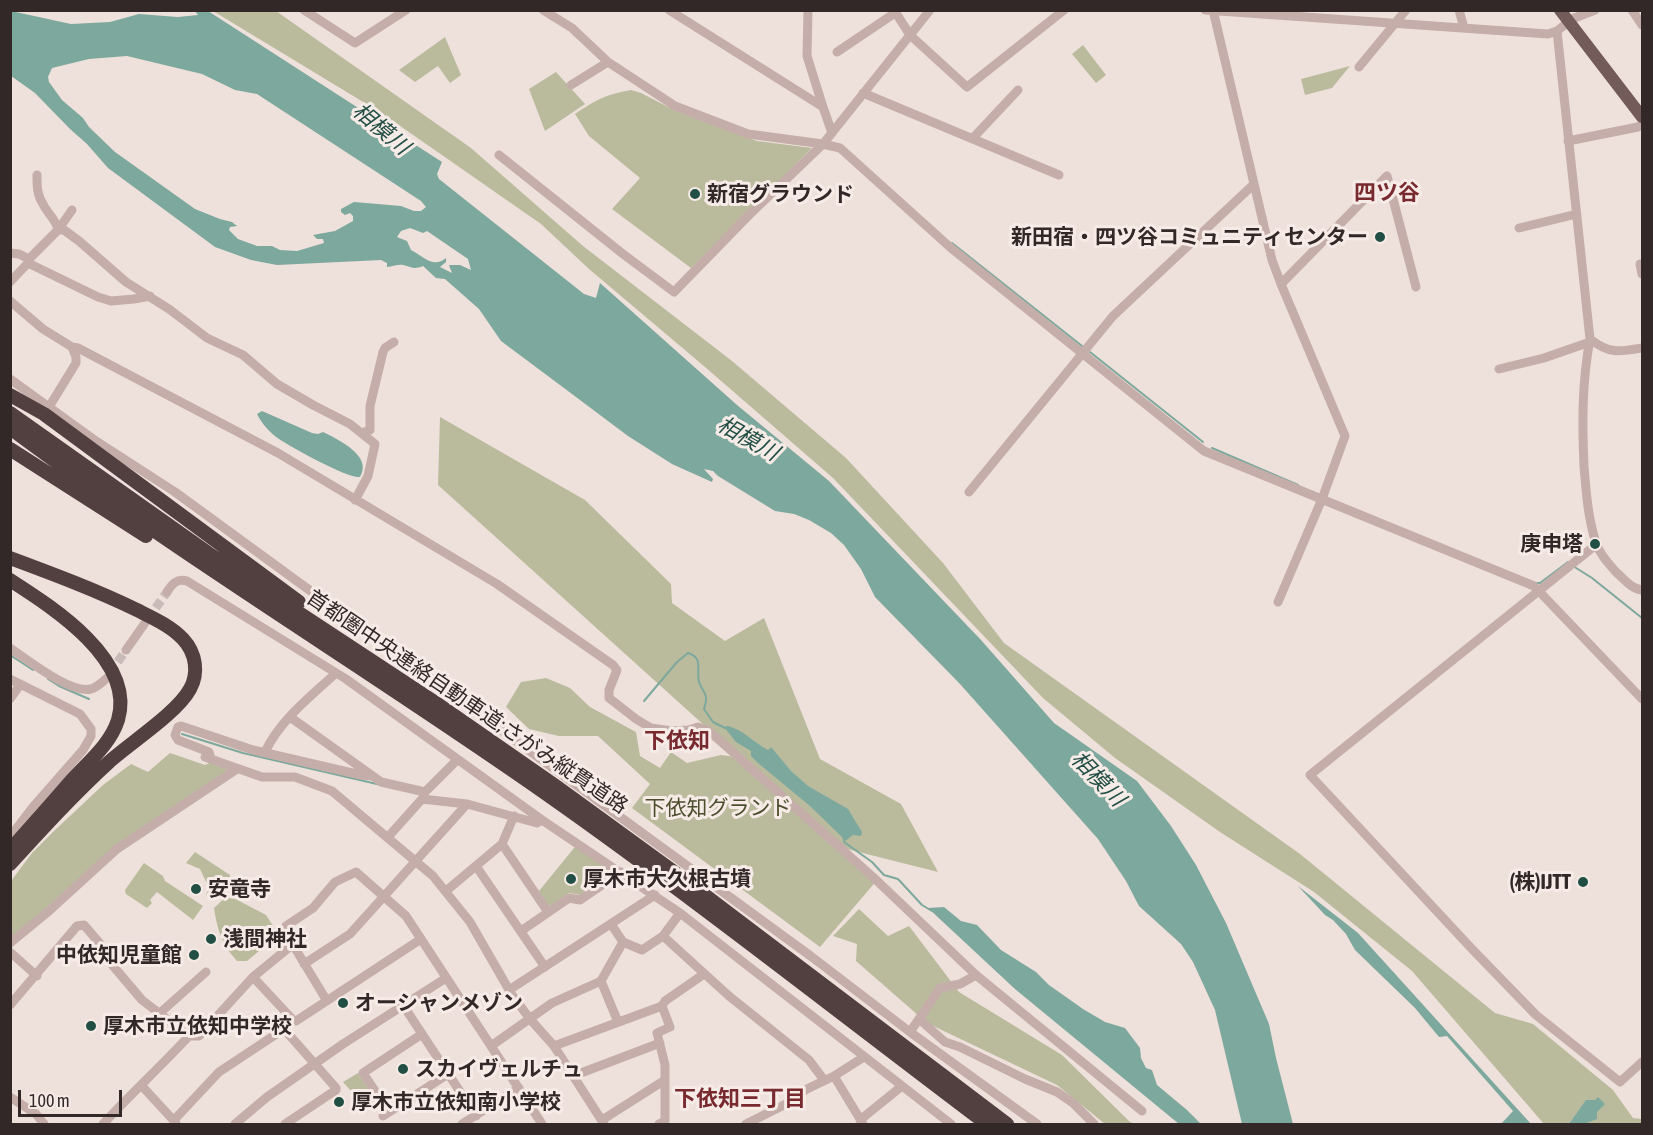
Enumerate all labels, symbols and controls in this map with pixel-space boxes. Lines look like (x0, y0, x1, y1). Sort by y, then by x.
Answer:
water label: 相模川 (347, 98, 415, 160)
district label: 四ツ谷 (1354, 180, 1420, 206)
place label: 新宿グラウンド (707, 181, 854, 207)
marker: 新宿グラウンド (688, 187, 702, 201)
place label: 新田宿・四ツ谷コミュニティセンター (1011, 224, 1368, 250)
marker: 新田宿・四ツ谷コミュニティセンター (1373, 230, 1387, 244)
water label: 相模川 (713, 411, 783, 467)
place label: 庚申塔 (1520, 531, 1583, 557)
marker: 庚申塔 (1588, 537, 1602, 551)
street label: 首都圏中央連絡自動車道;さがみ縦貫道路 (302, 585, 632, 819)
district label: 下依知 (644, 728, 710, 754)
water label: 相模川 (1066, 746, 1130, 812)
park label: 下依知グランド (645, 795, 791, 821)
place label: 厚木市大久根古墳 (583, 866, 751, 892)
place label: (株)IJTT (1509, 869, 1571, 895)
marker: 厚木市大久根古墳 (564, 872, 578, 886)
marker: (株)IJTT (1576, 875, 1590, 889)
place label: 安竜寺 (208, 876, 271, 902)
marker: 安竜寺 (189, 882, 203, 896)
place label: 浅間神社 (223, 926, 307, 952)
marker: 浅間神社 (204, 932, 218, 946)
place label: 中依知児童館 (56, 942, 182, 968)
marker: 中依知児童館 (187, 948, 201, 962)
place label: オーシャンメゾン (355, 990, 523, 1016)
marker: オーシャンメゾン (336, 996, 350, 1010)
place label: 厚木市立依知中学校 (103, 1013, 292, 1039)
marker: 厚木市立依知中学校 (84, 1019, 98, 1033)
place label: スカイヴェルチュ (415, 1056, 583, 1082)
marker: スカイヴェルチュ (396, 1062, 410, 1076)
scale bar (21, 1078, 124, 1116)
district label: 下依知三丁目 (674, 1086, 806, 1112)
place label: 厚木市立依知南小学校 (351, 1089, 561, 1115)
text: 100 m (29, 1090, 70, 1111)
marker: 厚木市立依知南小学校 (332, 1095, 346, 1109)

